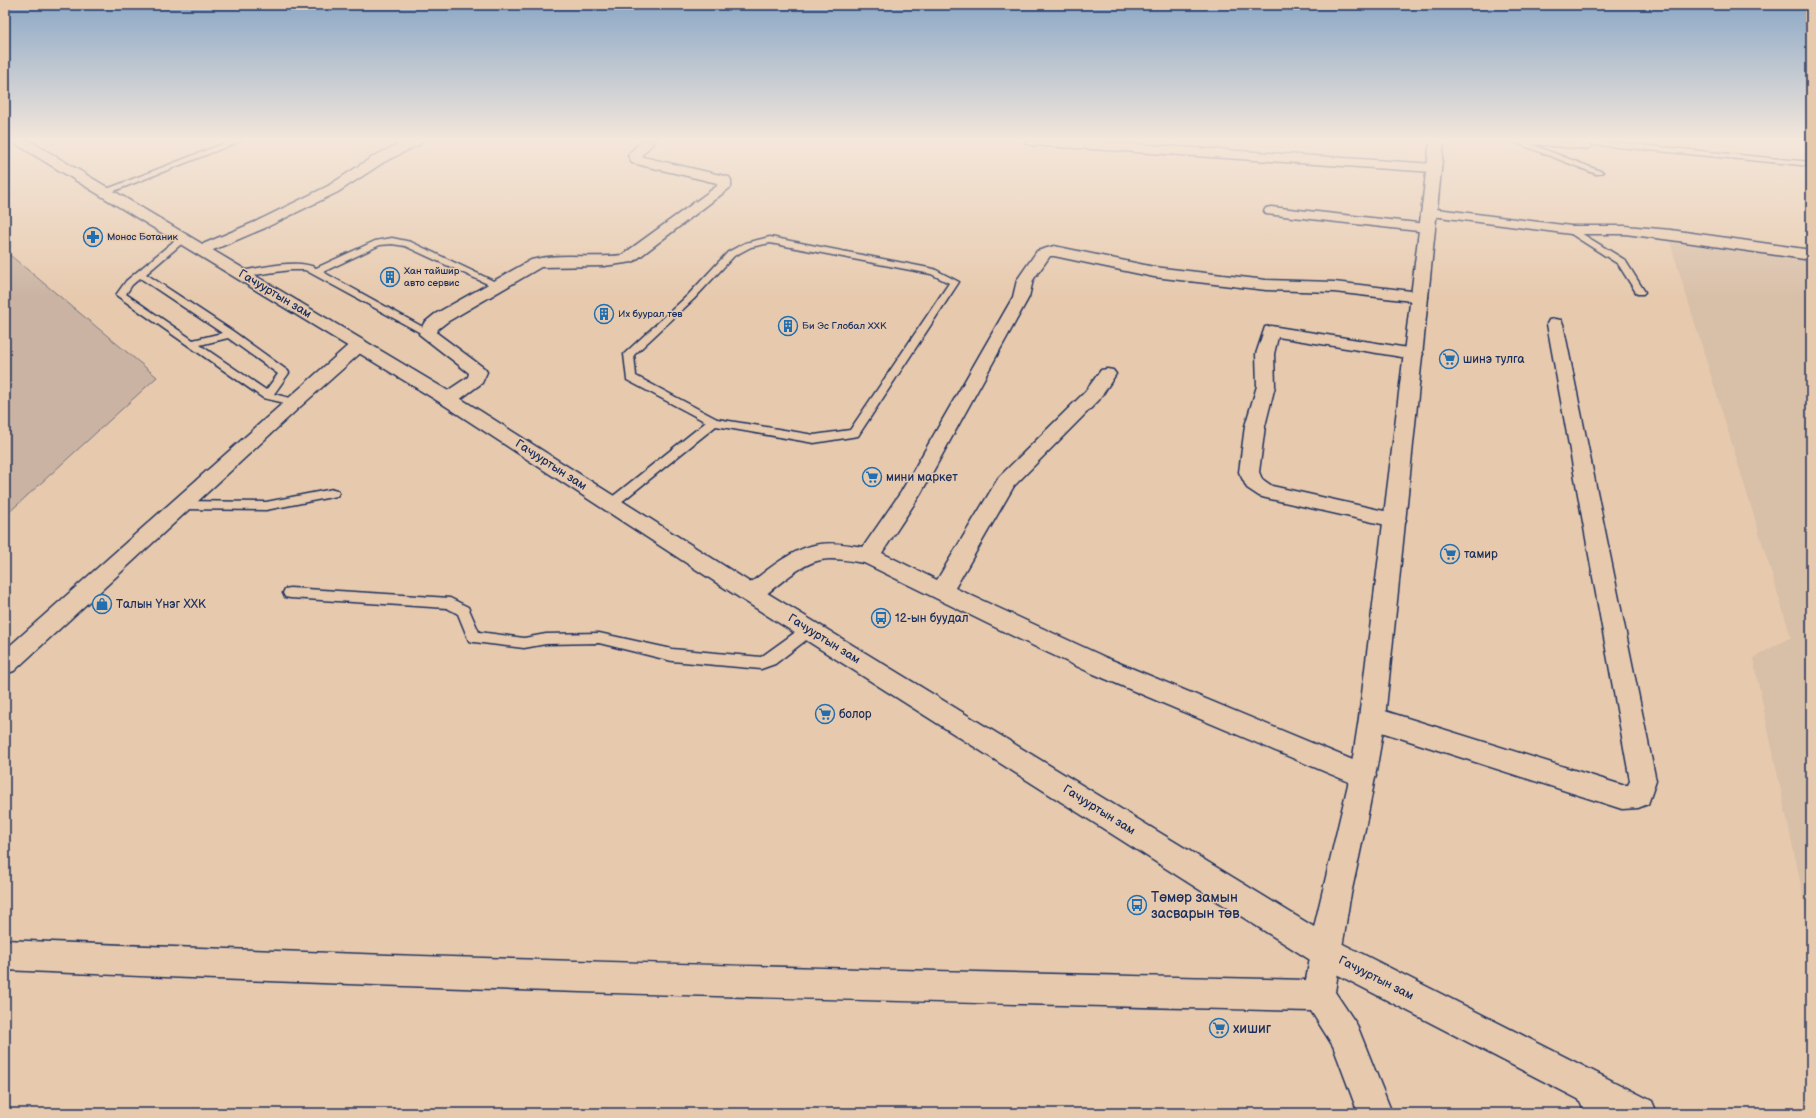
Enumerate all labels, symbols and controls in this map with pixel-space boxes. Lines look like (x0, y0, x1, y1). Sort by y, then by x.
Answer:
pharmacy icon: Монос Ботаник (82, 226, 104, 248)
place label: Монос Ботаник (107, 231, 179, 243)
place label: Хан тайшир авто сервис (404, 265, 460, 289)
street label: Гачууртын зам (236, 266, 314, 322)
building icon: Хан тайшир авто сервис (379, 266, 401, 288)
building icon: Их буурал төв (593, 303, 615, 325)
place label: Их буурал төв (618, 308, 683, 320)
building icon: Би Эс Глобал ХХК (777, 315, 799, 337)
place label: Би Эс Глобал ХХК (802, 320, 887, 332)
supermarket icon: шинэ тулга (1438, 348, 1460, 370)
place label: шинэ тулга (1463, 352, 1525, 367)
street label: Гачууртын зам (512, 436, 590, 494)
supermarket icon: мини маркет (861, 466, 883, 488)
place label: мини маркет (886, 470, 958, 485)
supermarket icon: тамир (1439, 543, 1461, 565)
place label: тамир (1464, 547, 1498, 562)
shop icon: Талын Үнэг ХХК (91, 593, 113, 615)
place label: Талын Үнэг ХХК (116, 597, 206, 612)
bus stop icon: 12-ын буудал (870, 607, 892, 629)
street label: Гачууртын зам (785, 611, 863, 667)
place label: 12-ын буудал (895, 611, 969, 626)
supermarket icon: болор (814, 703, 836, 725)
place label: болор (839, 707, 872, 722)
street label: Гачууртын зам (1060, 782, 1138, 838)
place label: Төмөр замын засварын төв (1151, 889, 1240, 922)
bus stop icon: Төмөр замын засварын төв (1126, 894, 1148, 916)
street label: Гачууртын зам (1336, 953, 1416, 1003)
supermarket icon: хишиг (1208, 1017, 1230, 1039)
place label: хишиг (1233, 1020, 1272, 1037)

